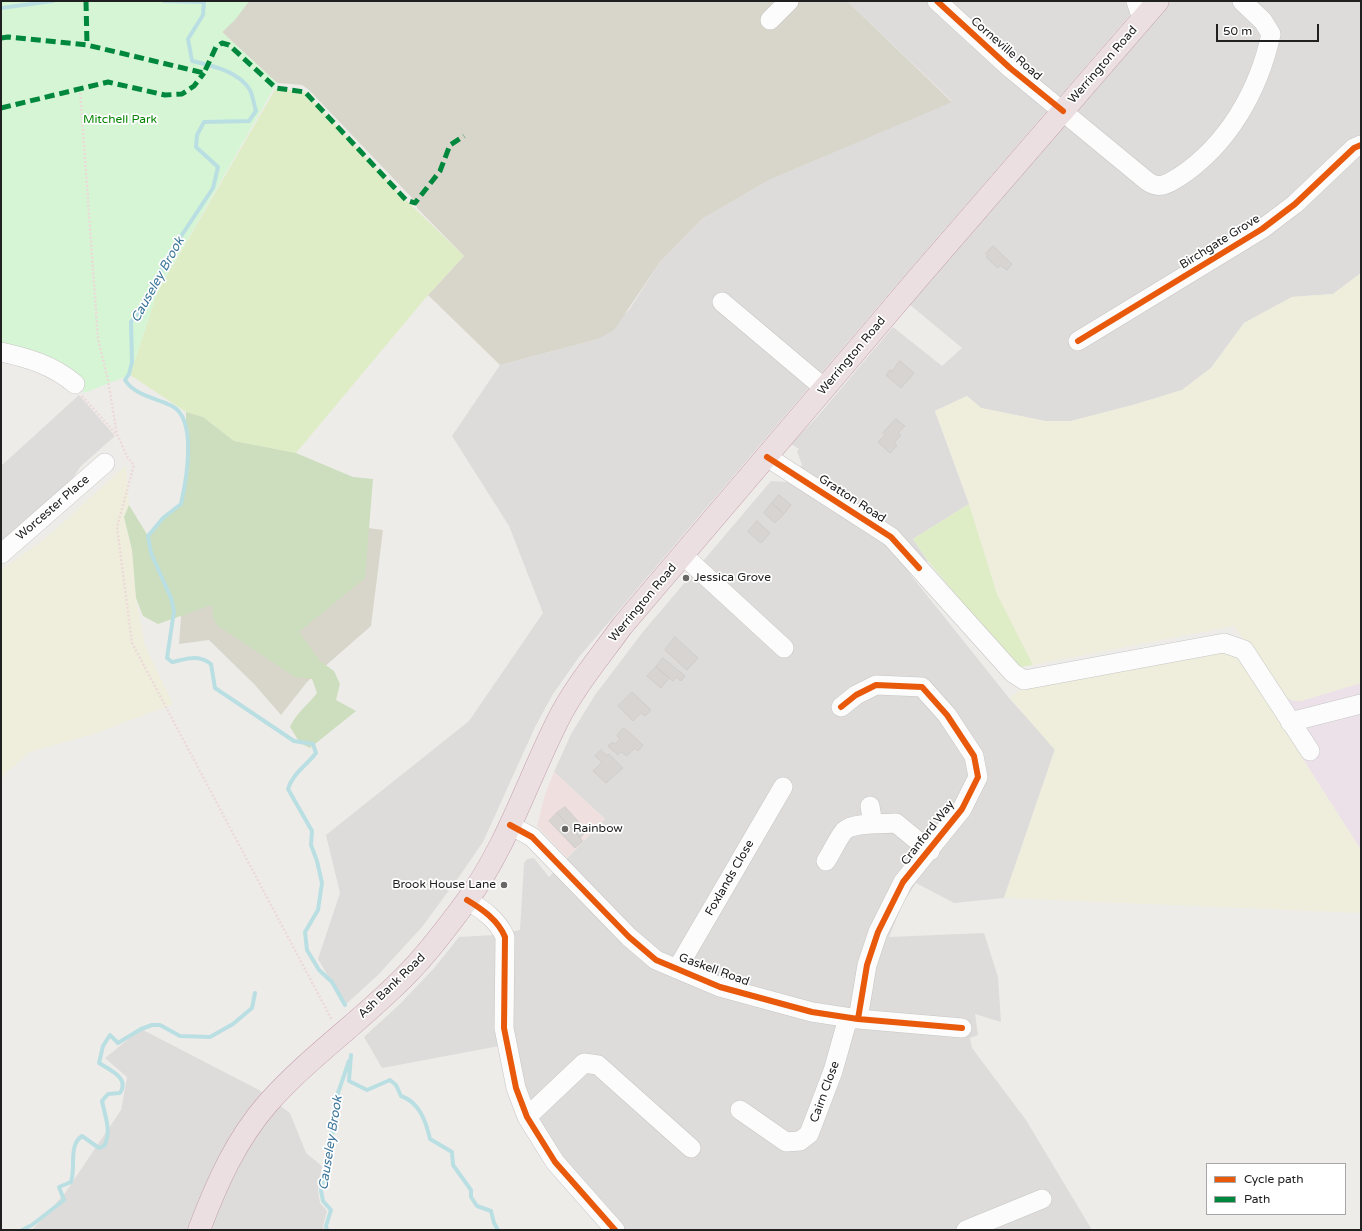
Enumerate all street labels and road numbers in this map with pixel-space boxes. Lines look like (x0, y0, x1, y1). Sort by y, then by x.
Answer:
street label: Corneville Road (968, 14, 1044, 84)
street label: Werrington Road (1065, 23, 1141, 107)
street label: Birchgate Grove (1177, 212, 1263, 272)
street label: Werrington Road (815, 314, 889, 398)
street label: Worcester Place (14, 472, 92, 544)
street label: Gratton Road (816, 472, 888, 526)
street label: Werrington Road (606, 561, 680, 645)
street label: Cranford Way (898, 798, 958, 868)
street label: Foxlands Close (702, 838, 758, 918)
street label: Ash Bank Road (356, 950, 428, 1022)
street label: Gaskell Road (677, 951, 751, 989)
street label: Cairn Close (807, 1059, 843, 1125)

